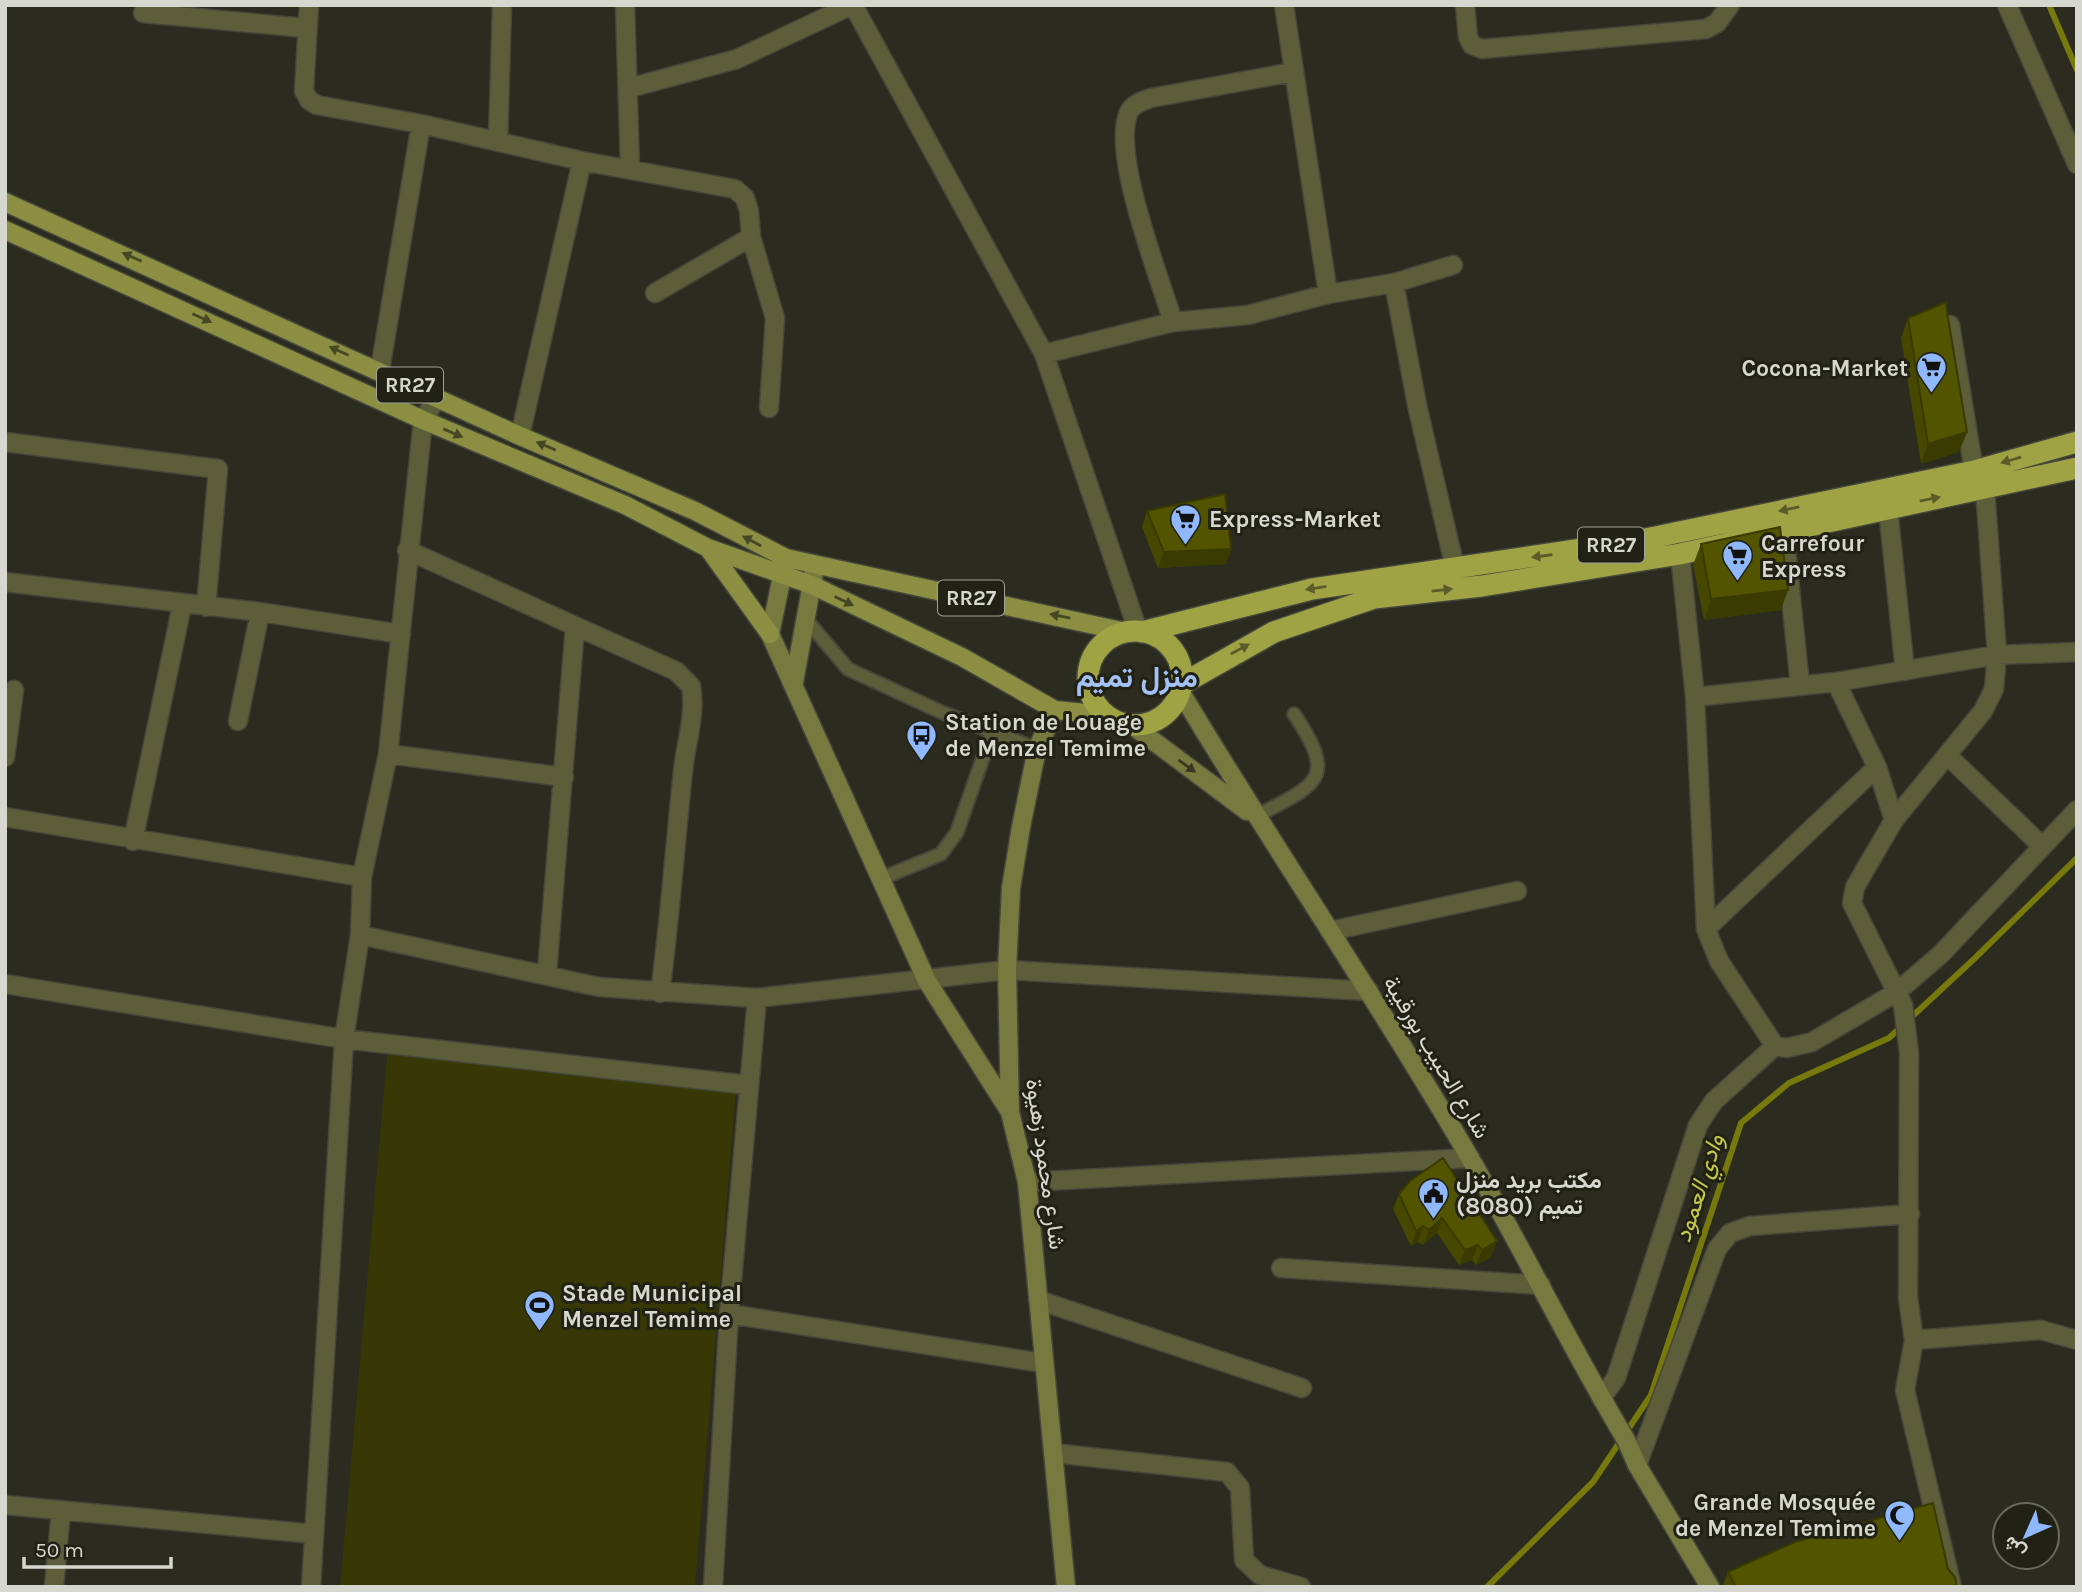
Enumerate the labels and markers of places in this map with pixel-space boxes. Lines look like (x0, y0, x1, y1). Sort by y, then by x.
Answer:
supermarket icon: Cocona-Market (1914, 351, 1948, 395)
place label: Cocona-Market (1741, 355, 1908, 382)
supermarket icon: Express-Market (1169, 502, 1203, 546)
place label: Express-Market (1209, 506, 1381, 533)
place label: Carrefour Express (1761, 530, 1864, 583)
supermarket icon: Carrefour Express (1721, 539, 1755, 583)
place label: Station de Louage de Menzel Temime (945, 709, 1146, 762)
bus stop icon: Station de Louage de Menzel Temime (905, 718, 939, 762)
place label: مكتب بريد منزل تميم (8080) (1456, 1167, 1602, 1221)
public building icon: مكتب بريد منزل تميم (8080) (1416, 1176, 1450, 1220)
place label: Stade Municipal Menzel Temime (562, 1280, 742, 1333)
sports icon: Stade Municipal Menzel Temime (522, 1289, 556, 1333)
place label: Grande Mosquée de Menzel Temime (1675, 1489, 1876, 1542)
mosque icon: Grande Mosquée de Menzel Temime (1882, 1498, 1916, 1542)

